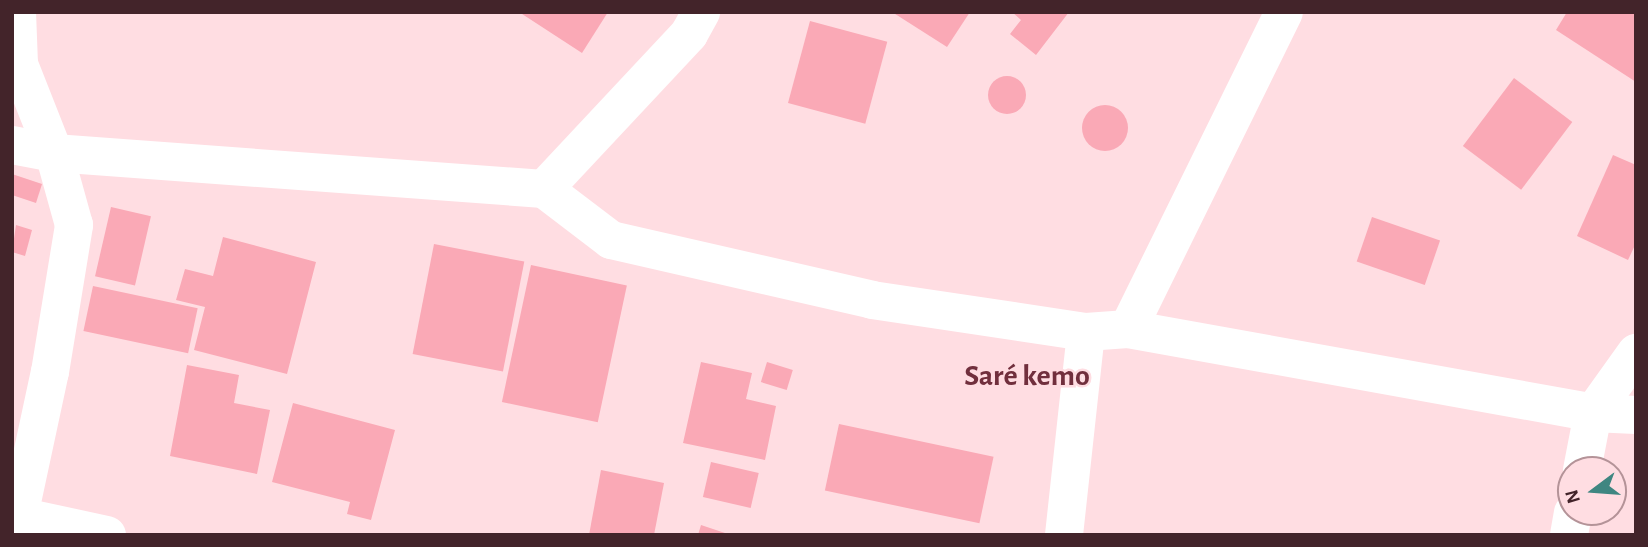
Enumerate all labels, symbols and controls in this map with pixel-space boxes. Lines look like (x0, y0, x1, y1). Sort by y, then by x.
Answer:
district label: Saré kemo (964, 358, 1090, 394)
north arrow (1557, 456, 1627, 526)
text: N (1562, 487, 1584, 505)

